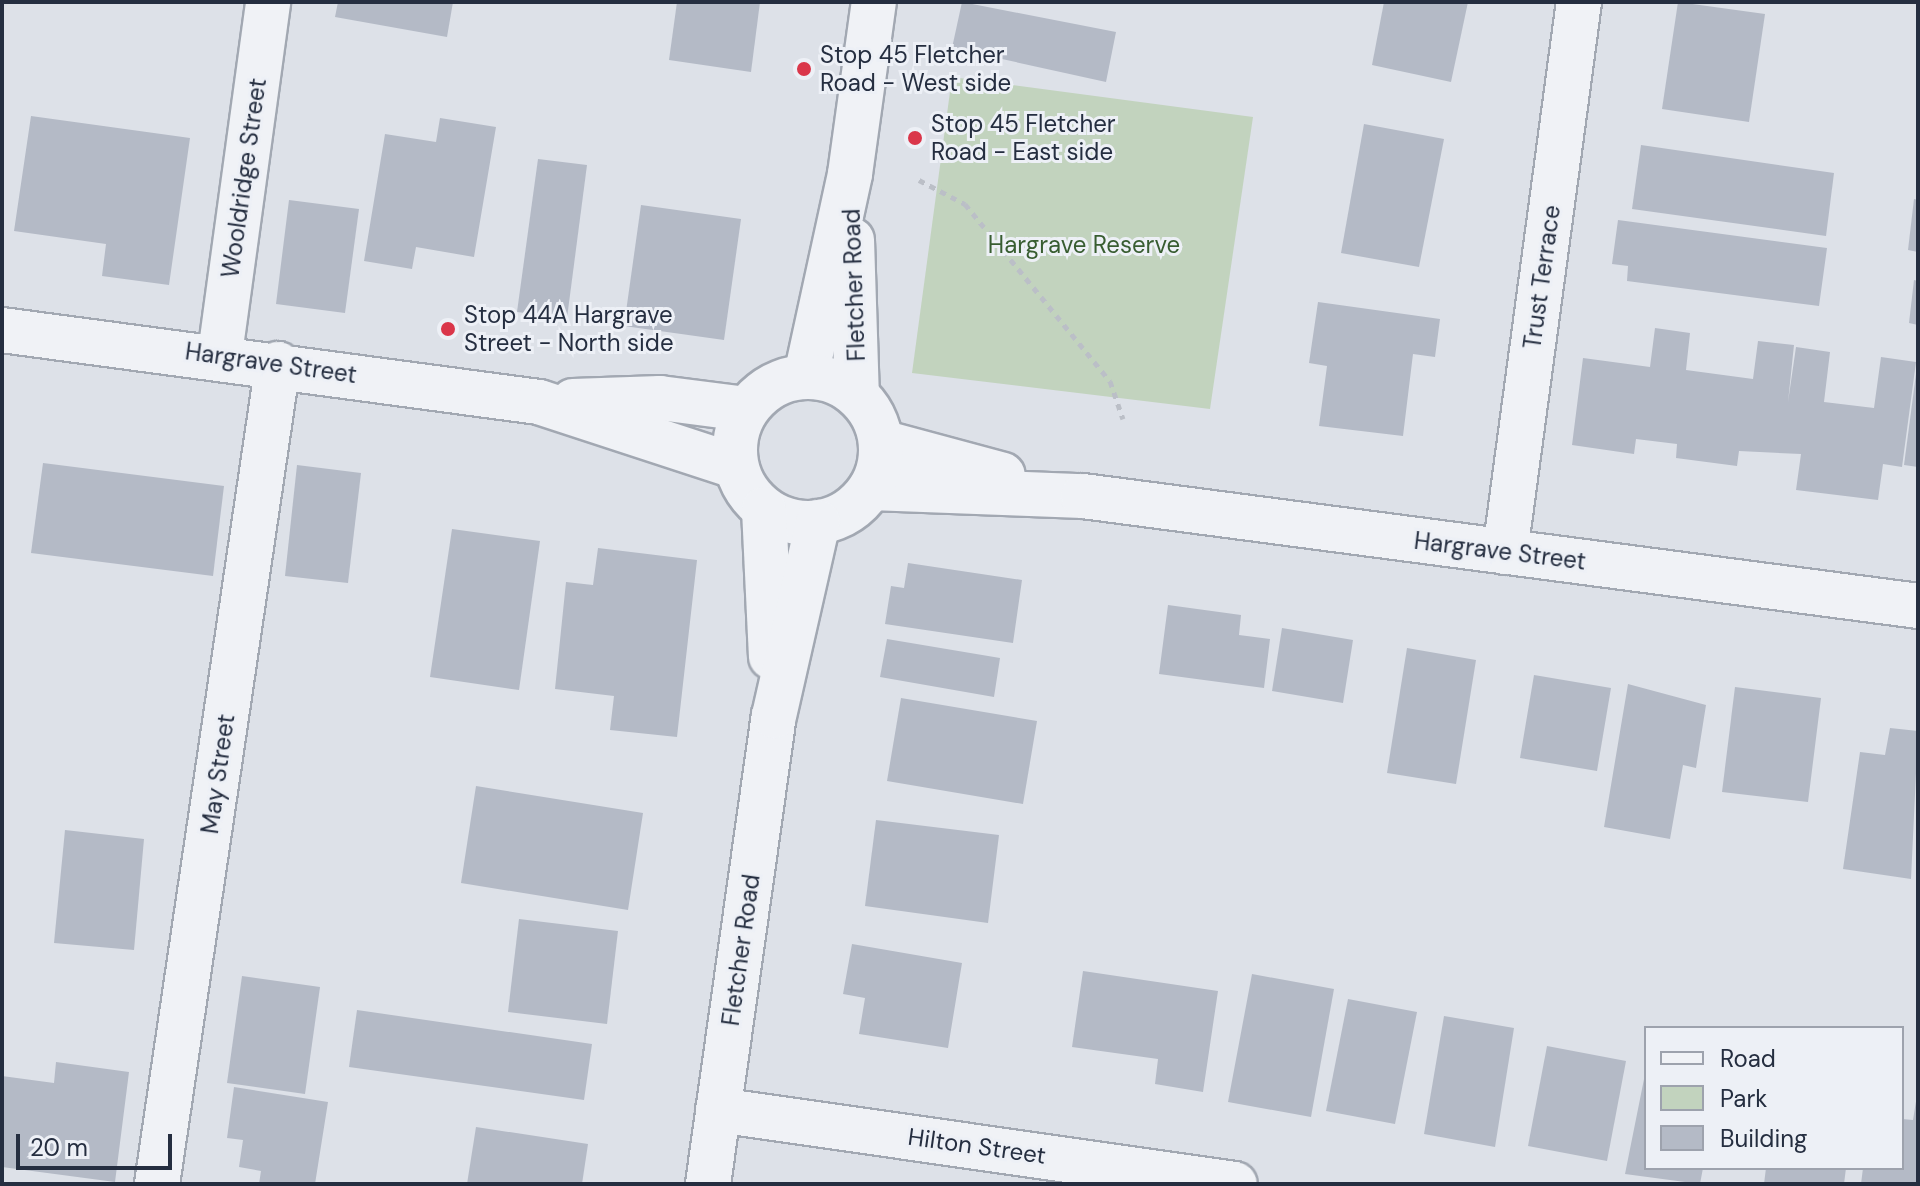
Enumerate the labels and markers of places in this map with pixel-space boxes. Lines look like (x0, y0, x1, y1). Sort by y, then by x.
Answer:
place label: Stop 45 Fletcher Road - West side (820, 41, 1011, 97)
marker: Stop 45 Fletcher Road - West side (795, 60, 813, 78)
place label: Stop 45 Fletcher Road - East side (931, 110, 1116, 166)
marker: Stop 45 Fletcher Road - East side (906, 129, 924, 147)
place label: Stop 44A Hargrave Street - North side (464, 301, 674, 357)
marker: Stop 44A Hargrave Street - North side (439, 320, 457, 338)

